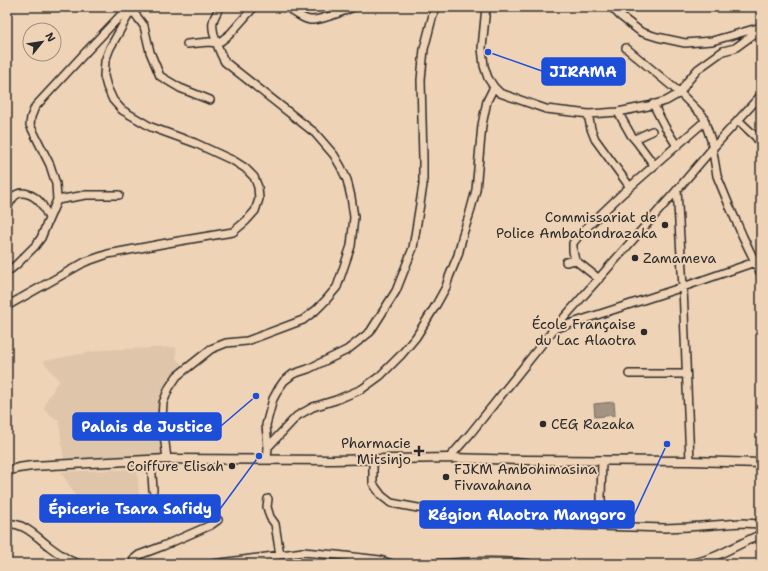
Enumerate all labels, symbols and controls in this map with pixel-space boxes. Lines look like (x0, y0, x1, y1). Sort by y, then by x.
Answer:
north arrow (22, 22, 62, 62)
text: N (42, 30, 59, 45)
callout: JIRAMA (542, 58, 625, 85)
text: JIRAMA (549, 62, 617, 82)
place label: Commissariat de Police Ambatondrazaka (496, 208, 657, 242)
marker: Commissariat de Police Ambatondrazaka (660, 220, 670, 230)
place label: Zamameva (643, 249, 716, 267)
marker: Zamameva (630, 253, 640, 263)
place label: École Française du Lac Alaotra (532, 315, 636, 349)
marker: École Française du Lac Alaotra (639, 327, 649, 337)
callout: Palais de Justice (73, 413, 221, 440)
place label: CEG Razaka (551, 415, 634, 433)
text: Palais de Justice (81, 417, 213, 437)
marker: CEG Razaka (538, 419, 548, 429)
place label: Pharmacie Mitsinjo (341, 434, 411, 468)
marker: Pharmacie Mitsinjo (414, 446, 424, 456)
place label: Coiffure Elisah (126, 457, 224, 475)
place label: FJKM Ambohimasina Fivavahana (454, 460, 597, 494)
marker: Coiffure Elisah (227, 461, 237, 471)
marker: FJKM Ambohimasina Fivavahana (441, 472, 451, 482)
callout: Épicerie Tsara Safidy (40, 495, 220, 522)
text: Épicerie Tsara Safidy (48, 498, 212, 519)
callout: Région Alaotra Mangoro (420, 501, 634, 528)
text: Région Alaotra Mangoro (428, 505, 626, 525)

